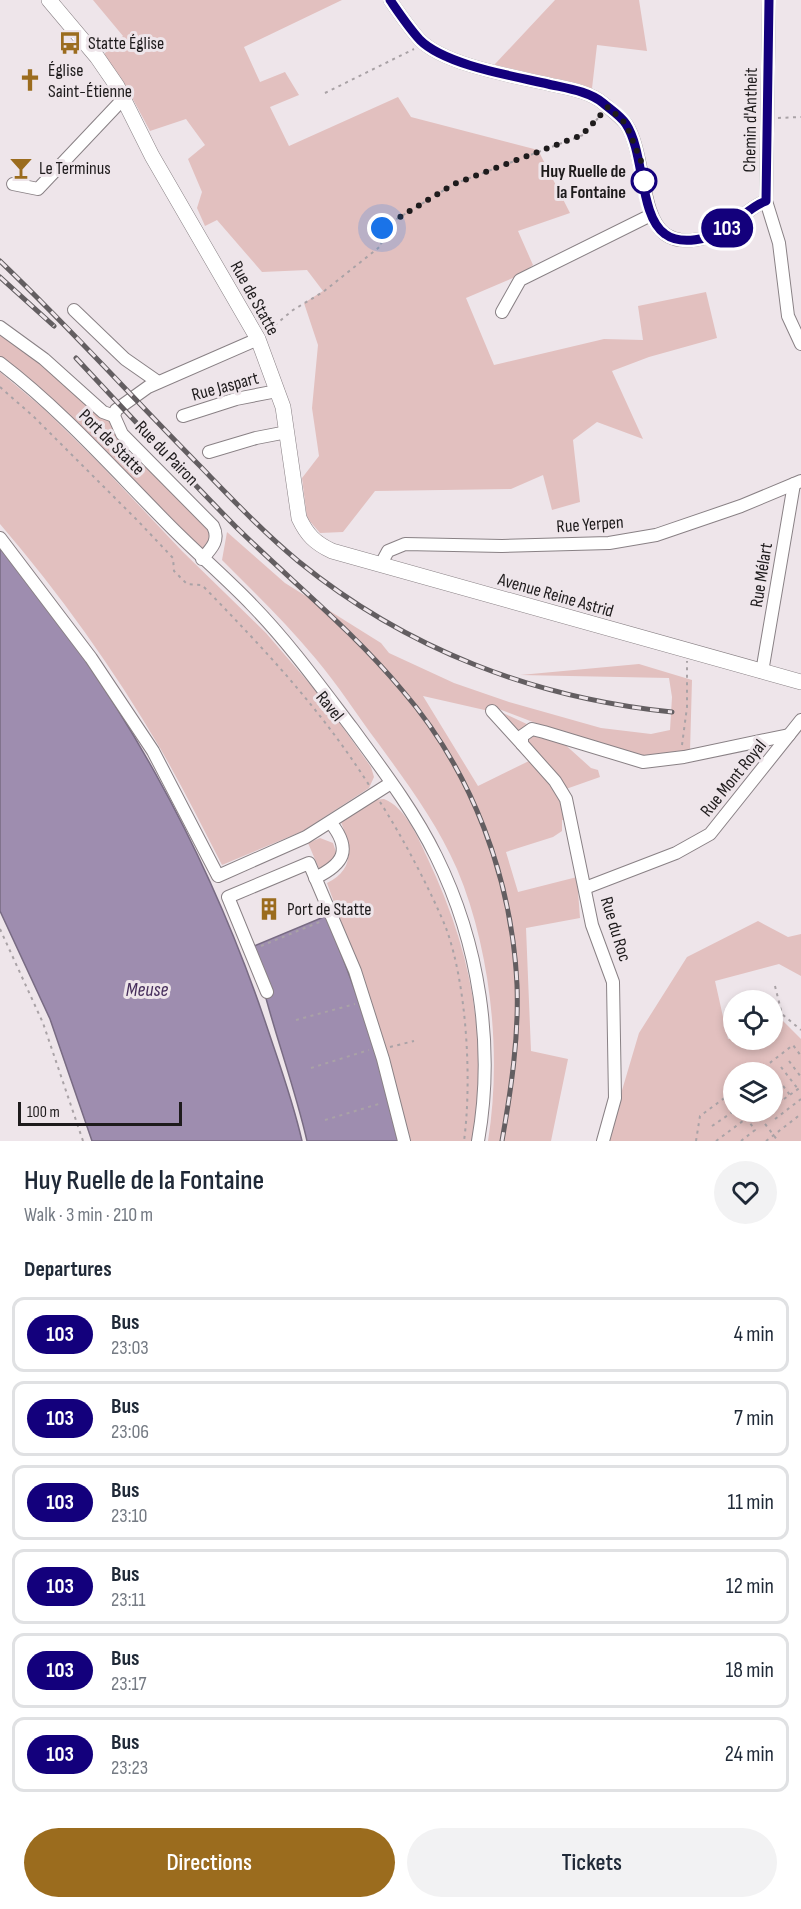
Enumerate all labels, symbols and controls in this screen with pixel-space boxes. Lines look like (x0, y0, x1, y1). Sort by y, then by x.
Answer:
bus stop icon: Statte Église (57, 30, 83, 56)
place label: Statte Église (88, 33, 164, 54)
place label: Église Saint-Étienne (48, 60, 132, 102)
church icon: Église Saint-Étienne (17, 67, 43, 93)
street label: Chemin d'Antheit (739, 67, 762, 172)
bar icon: Le Terminus (8, 155, 34, 181)
place label: Le Terminus (39, 158, 111, 179)
place label: Huy Ruelle de la Fontaine (541, 161, 626, 203)
marker: Huy Ruelle de la Fontaine (631, 168, 657, 194)
line badge: 103 (692, 208, 762, 248)
your location (367, 213, 397, 243)
text: 103 (713, 216, 741, 241)
street label: Rue de Statte (226, 257, 284, 339)
street label: Rue Jaspart (189, 367, 261, 405)
street label: Port de Statte (74, 405, 149, 480)
street label: Rue du Pairon (131, 417, 203, 490)
street label: Rue Yerpen (556, 512, 624, 537)
street label: Rue Mélart (746, 541, 777, 609)
street label: Avenue Reine Astrid (495, 569, 616, 622)
street label: Ravel (311, 687, 348, 725)
street label: Rue Mont Royal (696, 736, 771, 821)
street label: Rue du Roc (596, 894, 635, 964)
building icon: Port de Statte (256, 896, 282, 922)
place label: Port de Statte (287, 899, 372, 920)
water label: Meuse (126, 978, 168, 1002)
map controls (723, 990, 783, 1122)
button: locate (723, 990, 783, 1050)
button: layers (723, 1062, 783, 1122)
scale bar (18, 1099, 182, 1126)
text: 100 m (27, 1103, 60, 1122)
button: heart (714, 1161, 777, 1224)
text: Huy Ruelle de la Fontaine (24, 1164, 264, 1197)
text: Walk · 3 min · 210 m (24, 1203, 153, 1227)
text: Departures (24, 1256, 112, 1283)
text: Bus (111, 1309, 140, 1336)
text: 4 min (734, 1321, 774, 1348)
text: 103 (46, 1322, 74, 1347)
text: 23:03 (111, 1336, 149, 1360)
text: Bus (111, 1393, 140, 1420)
text: 7 min (734, 1405, 774, 1432)
text: 103 (46, 1406, 74, 1431)
text: 23:06 (111, 1420, 149, 1444)
text: Bus (111, 1477, 140, 1504)
text: 11 min (727, 1489, 774, 1516)
text: 103 (46, 1490, 74, 1515)
text: 23:10 (111, 1504, 147, 1528)
text: Bus (111, 1561, 140, 1588)
text: 12 min (726, 1573, 774, 1600)
text: 103 (46, 1574, 74, 1599)
text: 23:11 (111, 1588, 145, 1612)
text: Bus (111, 1645, 140, 1672)
text: 18 min (726, 1657, 774, 1684)
text: 103 (46, 1658, 74, 1683)
text: 23:17 (111, 1672, 146, 1696)
text: Bus (111, 1729, 140, 1756)
text: 24 min (725, 1741, 774, 1768)
text: 103 (46, 1742, 74, 1767)
text: 23:23 (111, 1756, 148, 1780)
button: Directions (24, 1828, 395, 1897)
button: Tickets (407, 1828, 777, 1897)

